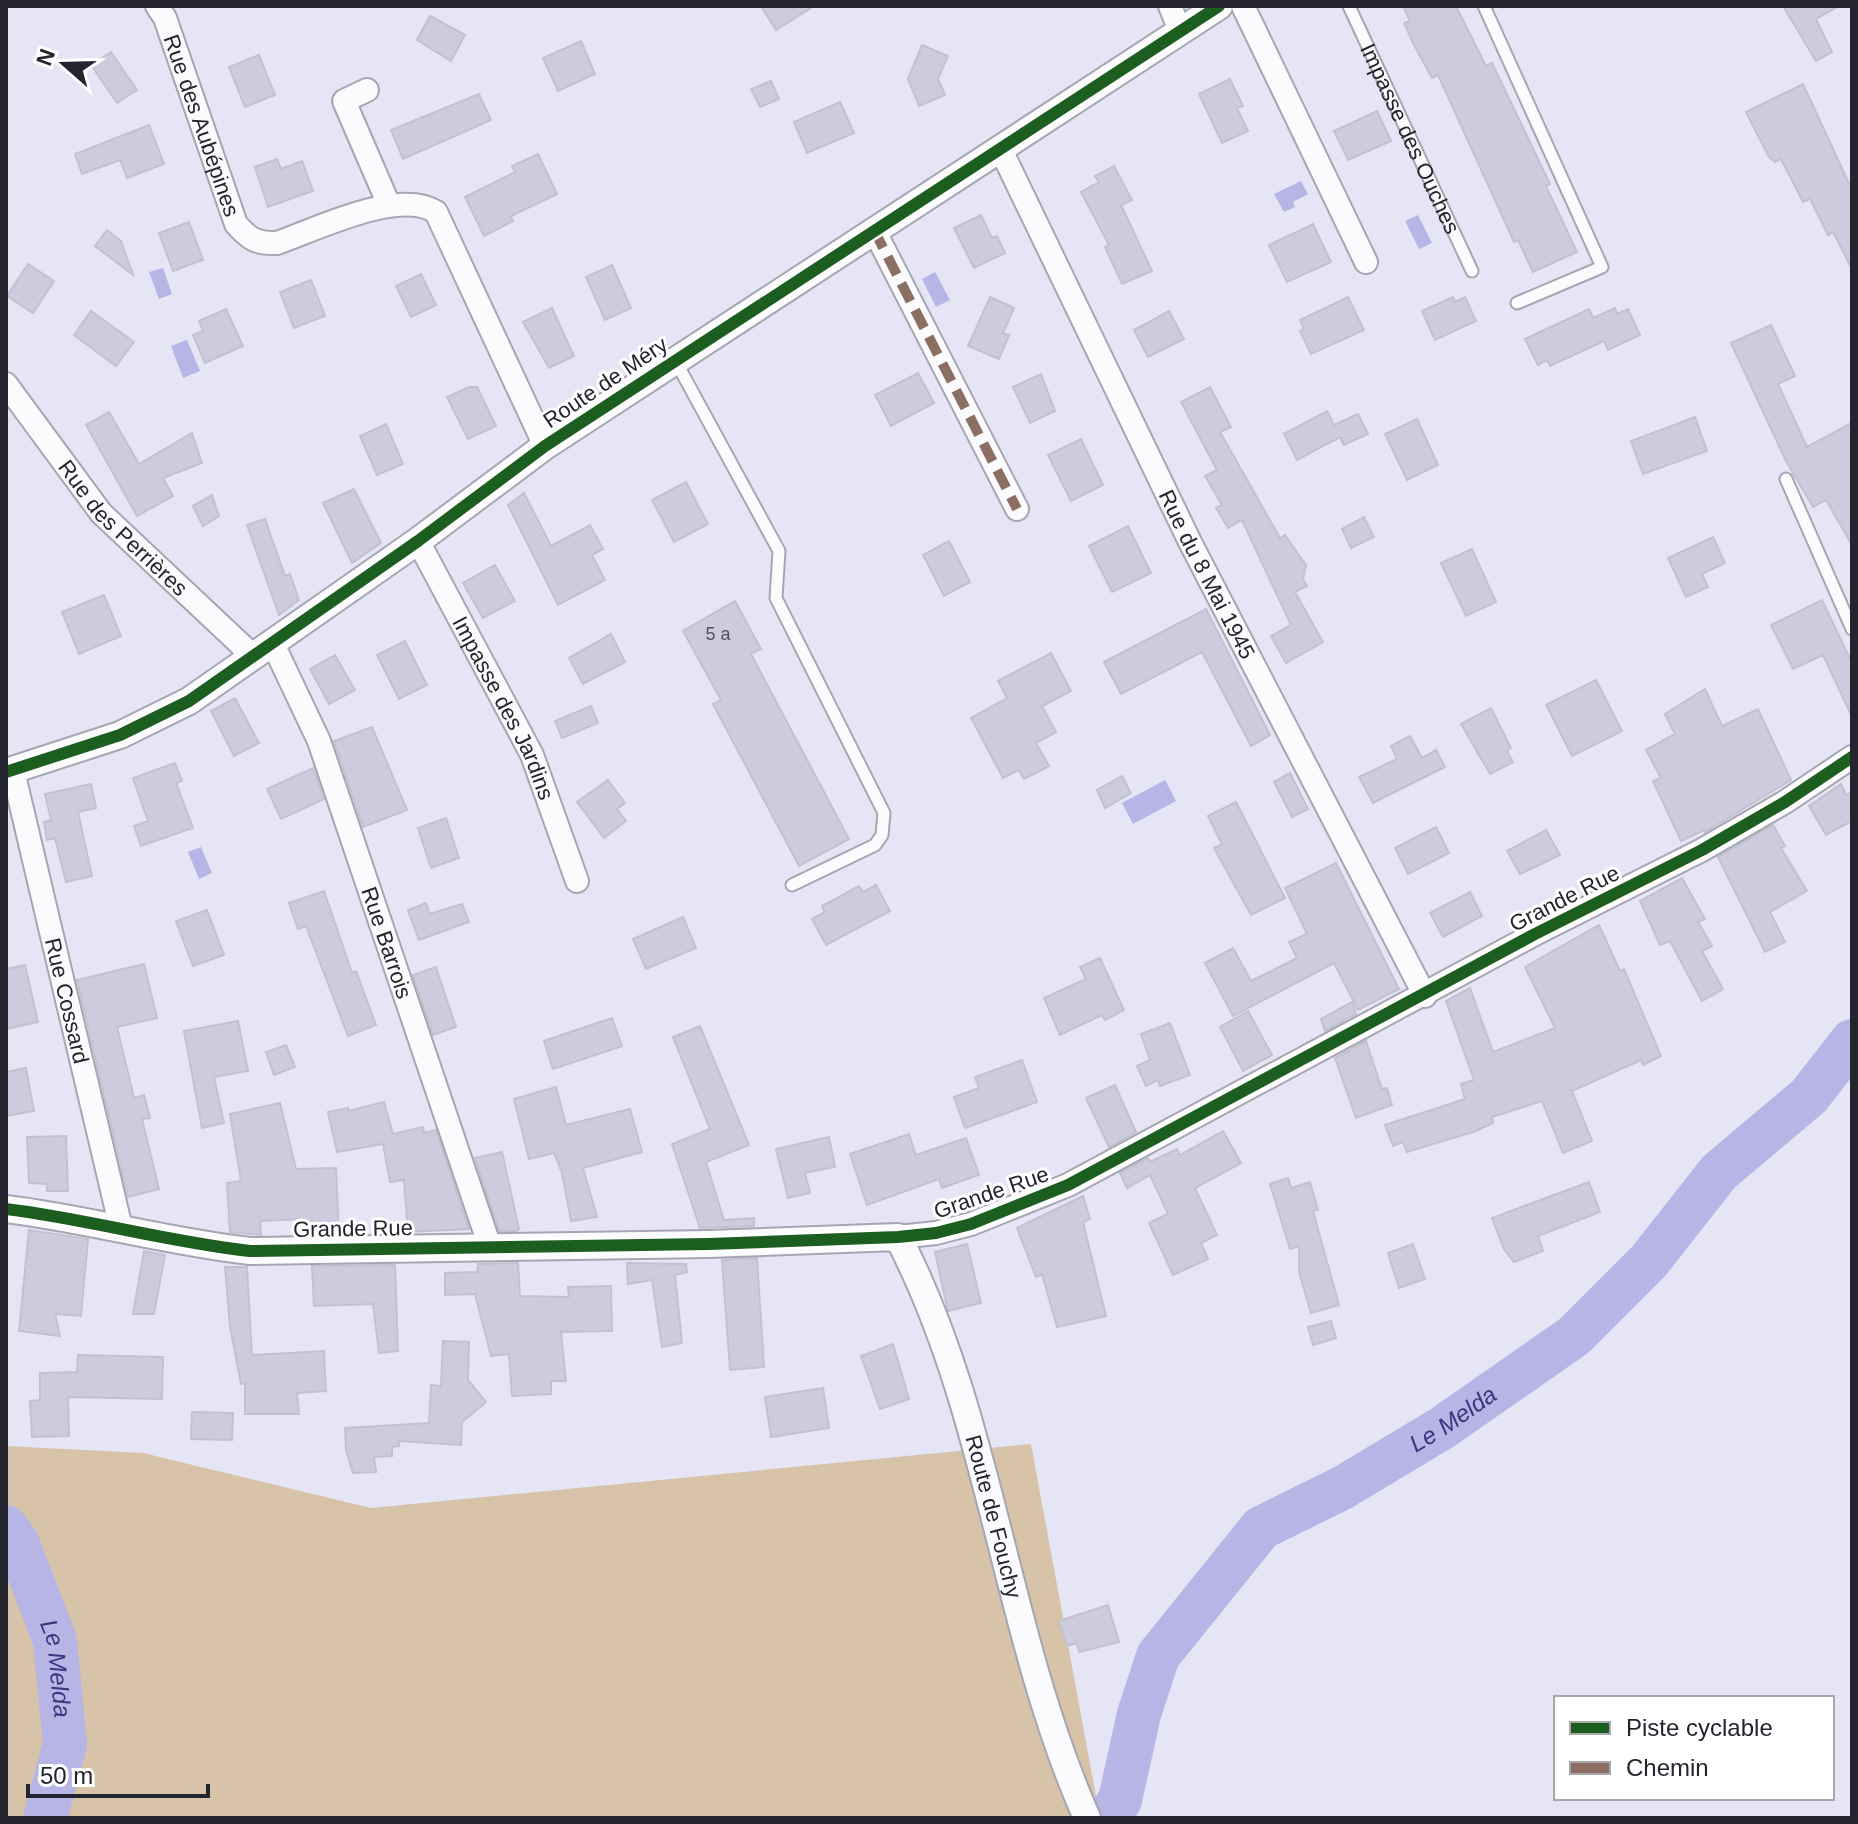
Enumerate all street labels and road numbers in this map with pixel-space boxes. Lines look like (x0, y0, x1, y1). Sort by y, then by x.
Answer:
street label: Rue des Aubépines (159, 31, 244, 220)
street label: Impasse des Ouches (1355, 40, 1465, 238)
street label: Route de Méry (538, 332, 672, 433)
street label: Rue des Perrières (53, 455, 193, 601)
street label: Rue du 8 Mai 1945 (1154, 486, 1260, 663)
street label: Impasse des Jardins (447, 612, 559, 803)
street label: Grande Rue (1505, 860, 1623, 937)
street label: Rue Barrois (356, 884, 417, 1002)
street label: Rue Cossard (40, 935, 94, 1066)
street label: Grande Rue (930, 1161, 1052, 1224)
street label: Grande Rue (293, 1215, 413, 1242)
street label: Route de Fouchy (960, 1432, 1027, 1601)

